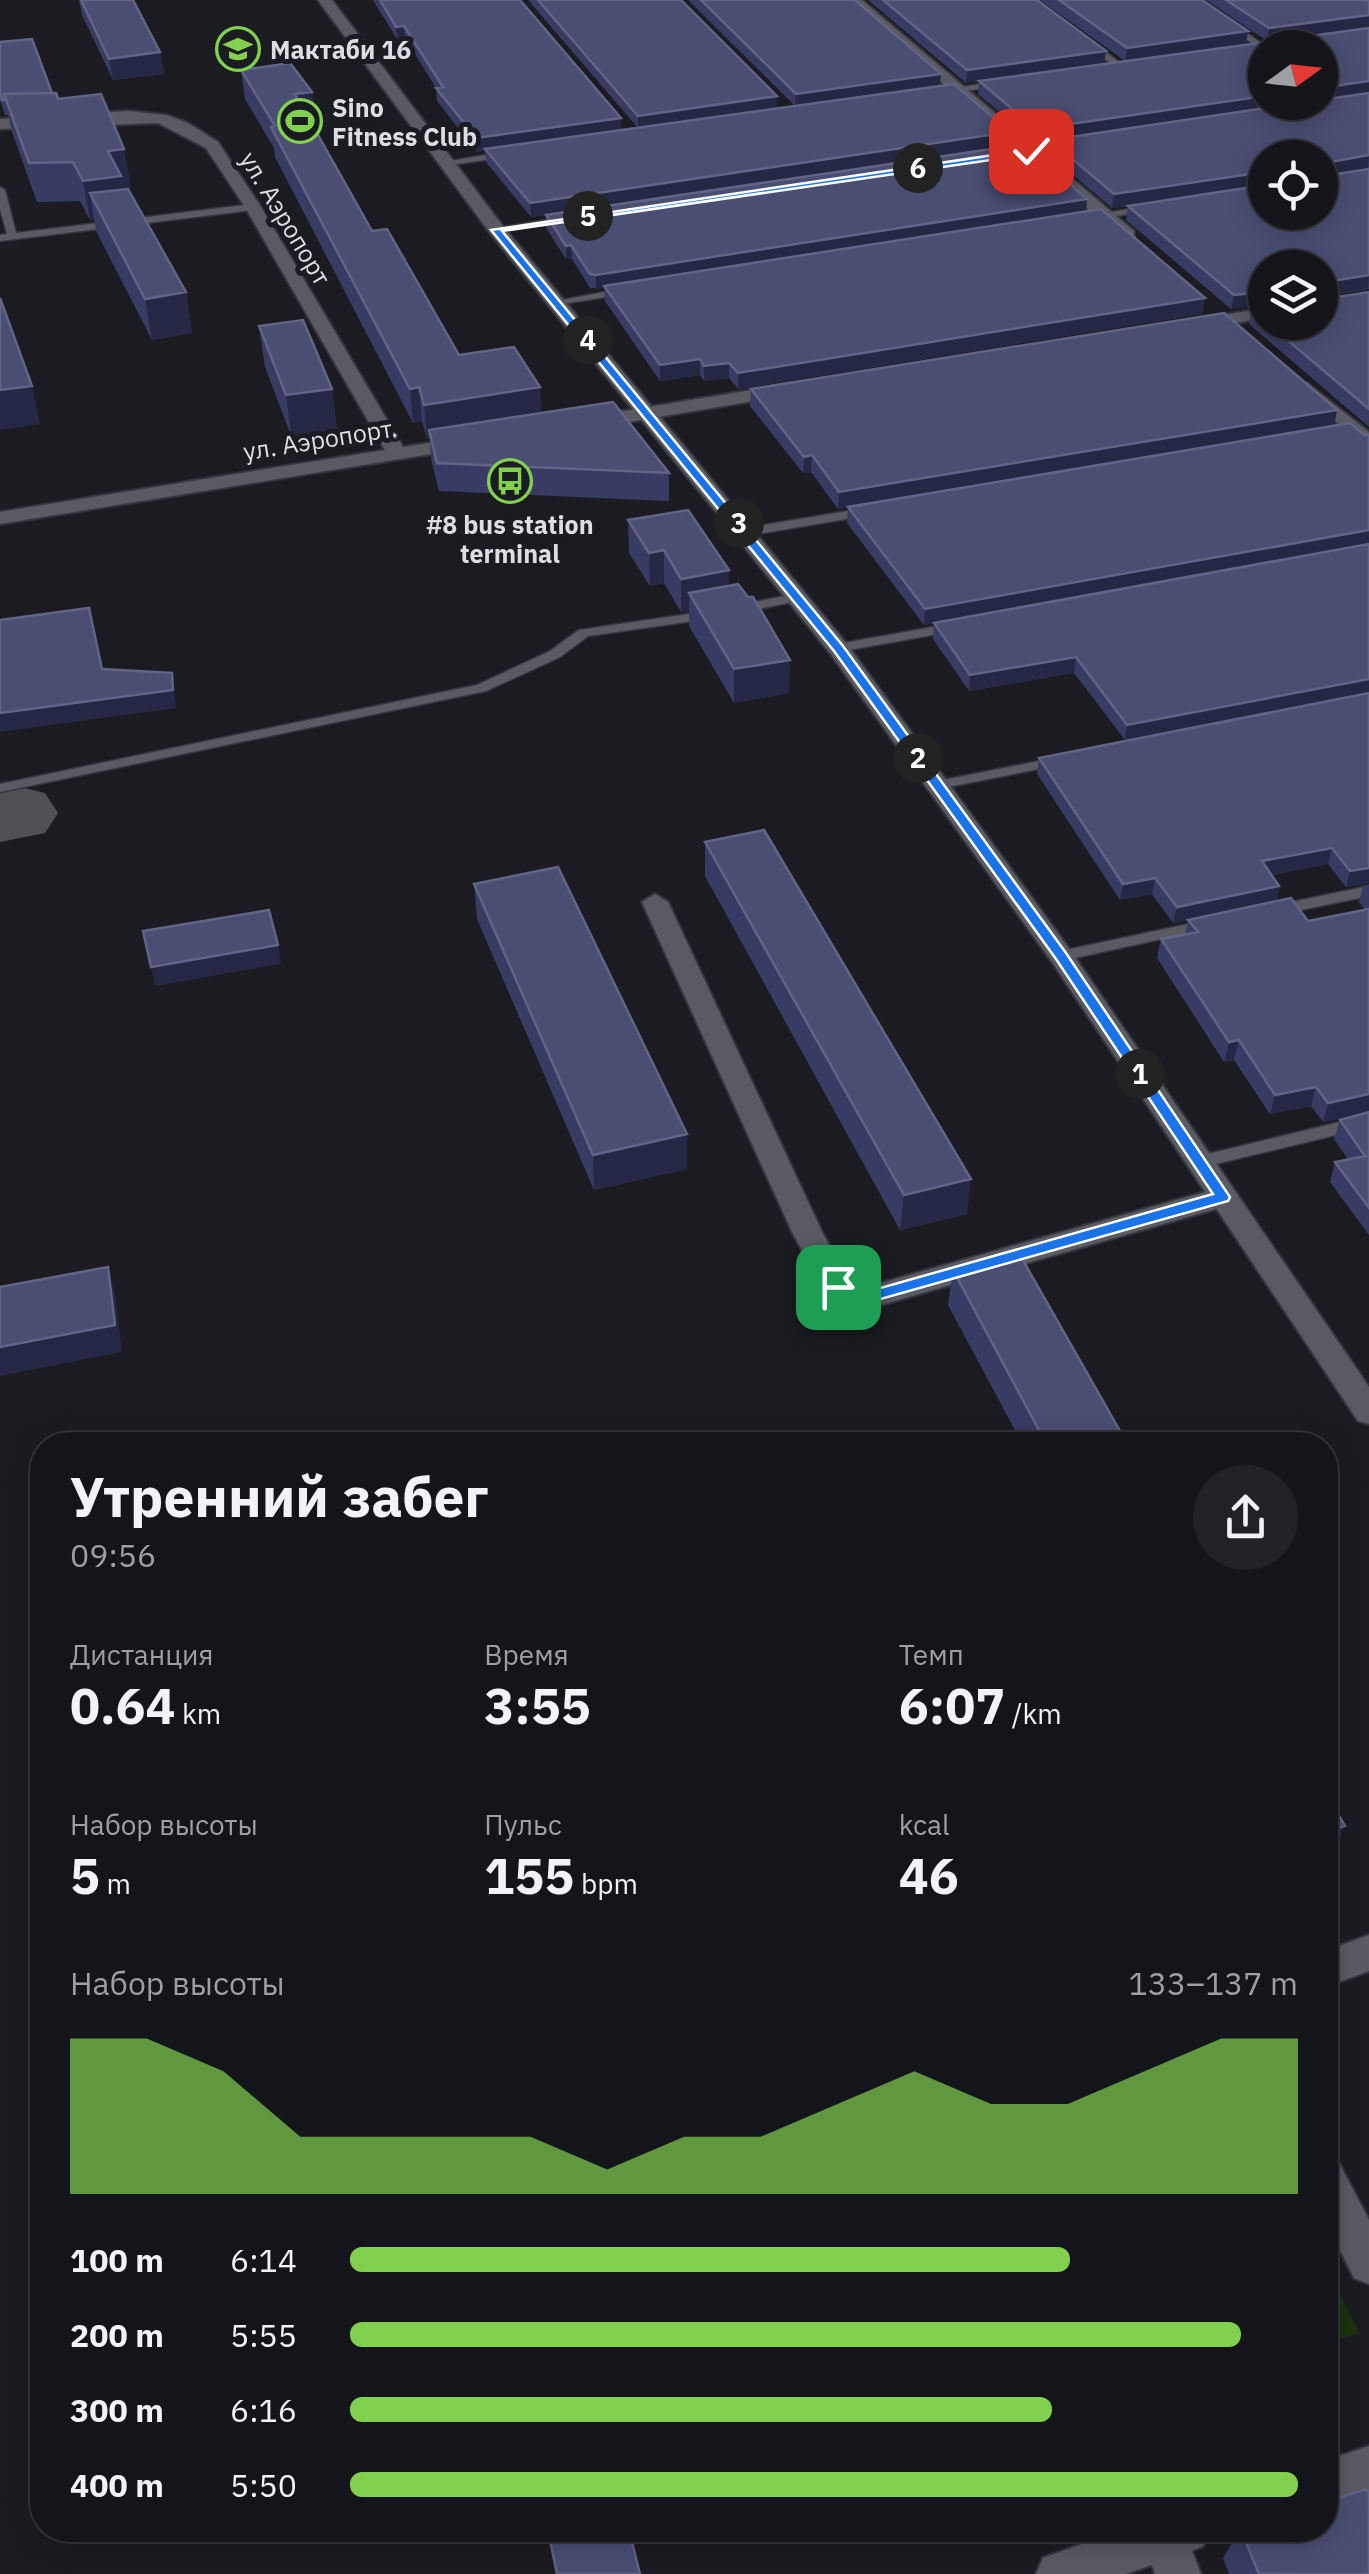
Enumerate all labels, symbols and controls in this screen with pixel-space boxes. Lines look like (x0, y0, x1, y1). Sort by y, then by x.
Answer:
school or university icon: Мактаби 16 (215, 26, 261, 72)
north arrow (1248, 30, 1338, 120)
map controls (1248, 30, 1338, 340)
place label: Мактаби 16 (270, 33, 411, 66)
place label: Sino Fitness Club (332, 91, 477, 153)
sports icon: Sino Fitness Club (277, 98, 323, 144)
pin (989, 109, 1074, 194)
icon: check (1004, 124, 1059, 179)
button: locate (1248, 140, 1338, 230)
pin: 6 (893, 143, 943, 193)
street label: ул. Аэропорт (233, 145, 339, 291)
text: 6 (910, 149, 926, 186)
pin: 5 (563, 191, 613, 241)
text: 5 (580, 197, 596, 234)
button: layers (1248, 250, 1338, 340)
pin: 4 (563, 315, 613, 365)
text: 4 (580, 321, 596, 358)
street label: ул. Аэропорт. (241, 411, 399, 467)
bus stop icon: #8 bus station terminal (487, 458, 533, 504)
pin: 3 (714, 498, 764, 548)
text: 3 (731, 504, 747, 541)
place label: #8 bus station terminal (426, 508, 594, 570)
pin: 2 (893, 733, 943, 783)
text: 2 (910, 739, 926, 776)
pin: 1 (1115, 1049, 1165, 1099)
text: 1 (1132, 1055, 1148, 1092)
pin (796, 1245, 881, 1330)
icon: arrive (811, 1260, 866, 1315)
text: Утренний забег (70, 1461, 489, 1532)
button: share (1193, 1465, 1298, 1570)
text: 09:56 (70, 1534, 156, 1576)
text: Дистанция (70, 1636, 214, 1673)
text: Время (484, 1636, 569, 1673)
text: Темп (899, 1636, 964, 1673)
text: 0.64 (70, 1673, 176, 1738)
text: 3:55 (484, 1673, 591, 1738)
text: 6:07 (899, 1673, 1005, 1738)
text: km (176, 1695, 221, 1732)
text: /km (1005, 1695, 1062, 1732)
text: Набор высоты (70, 1806, 258, 1843)
text: Пульс (484, 1806, 562, 1843)
text: kcal (899, 1806, 950, 1843)
text: 5 (70, 1843, 100, 1908)
text: 155 (484, 1843, 574, 1908)
text: 46 (899, 1843, 959, 1908)
text: m (100, 1865, 131, 1902)
text: bpm (574, 1865, 638, 1902)
text: Набор высоты (70, 1962, 285, 2004)
text: 133–137 m (1128, 1962, 1298, 2004)
text: 100 m (70, 2239, 164, 2281)
text: 6:14 (230, 2239, 297, 2281)
text: 200 m (70, 2314, 164, 2356)
text: 5:55 (230, 2314, 297, 2356)
text: 300 m (70, 2389, 164, 2431)
text: 6:16 (230, 2389, 297, 2431)
text: 400 m (70, 2464, 164, 2506)
text: 5:50 (230, 2464, 297, 2506)

